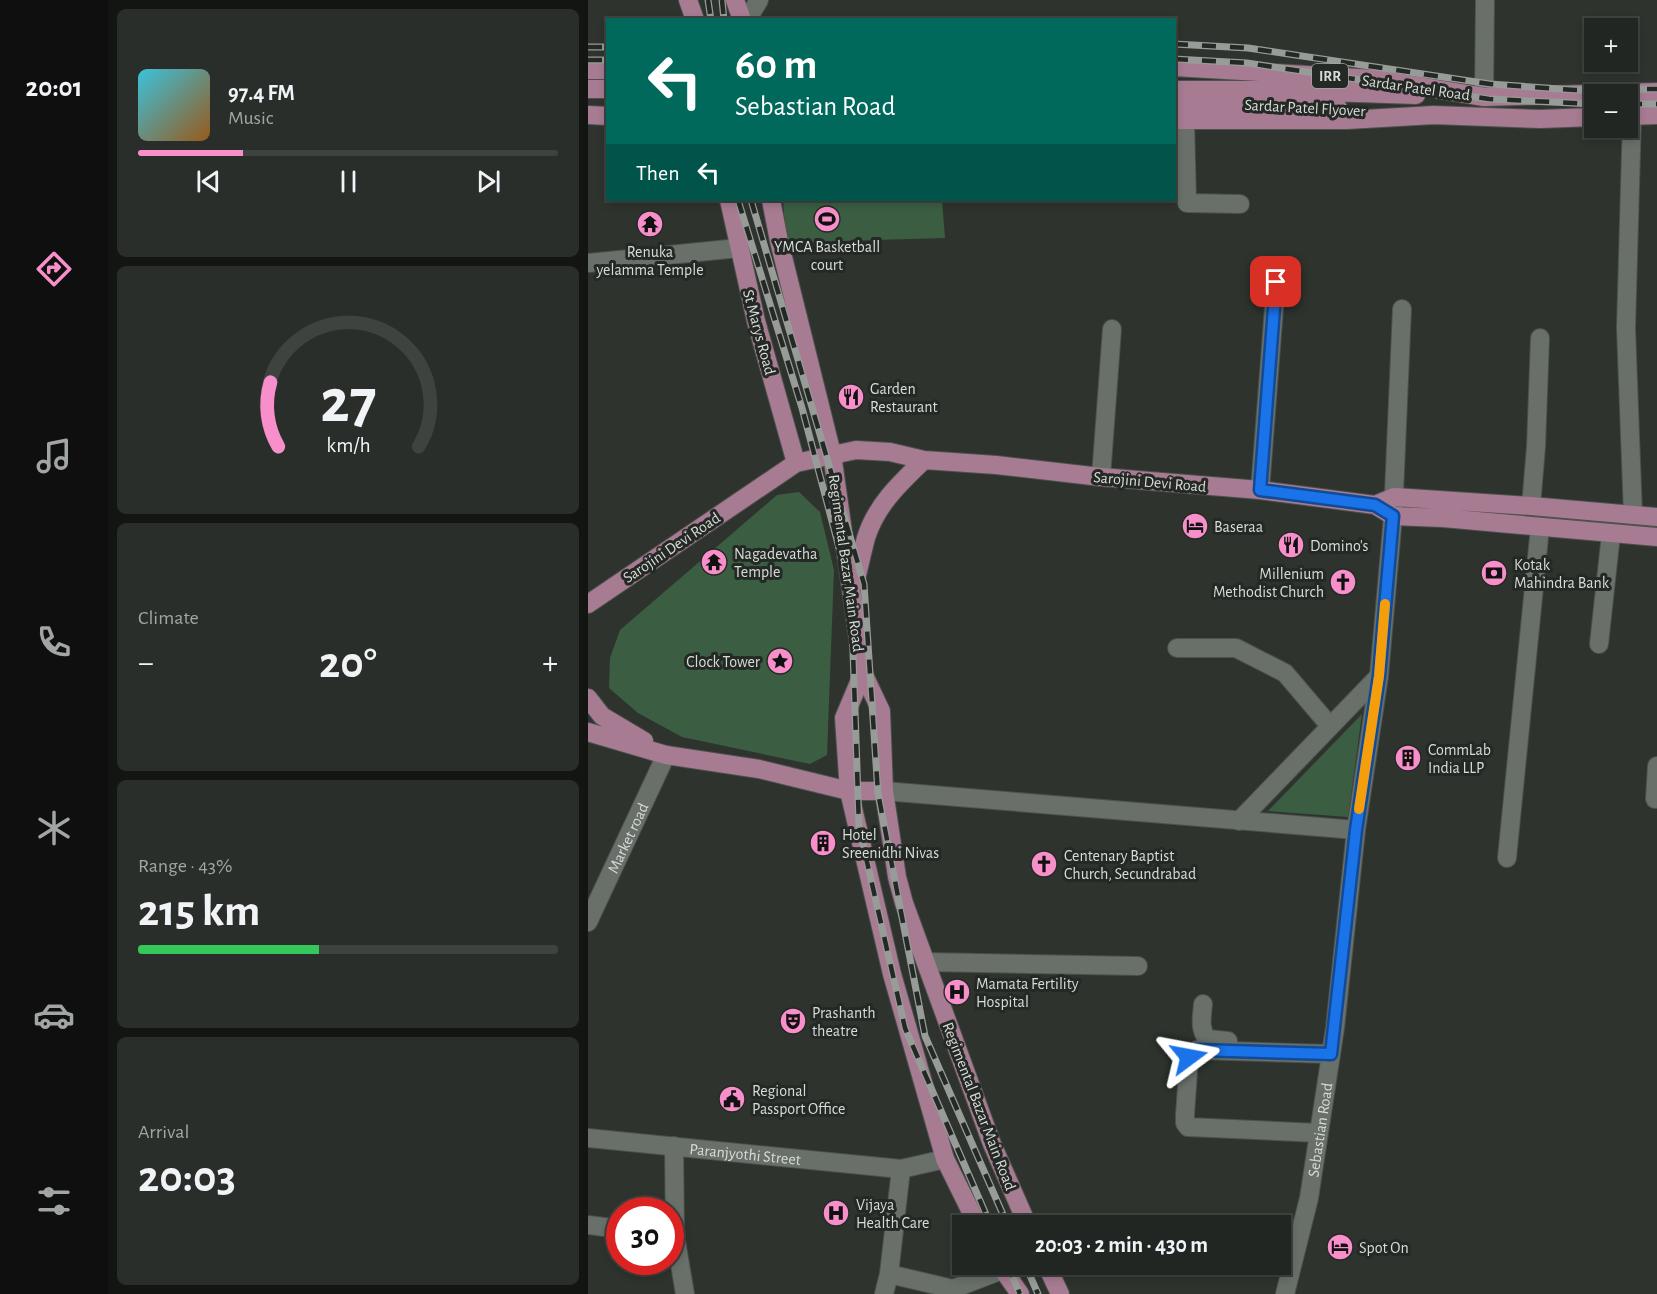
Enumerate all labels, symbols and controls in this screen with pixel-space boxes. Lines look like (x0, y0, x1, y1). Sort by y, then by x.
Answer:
map controls (1584, 18, 1638, 138)
button: + (1584, 18, 1638, 72)
icon: left (636, 42, 714, 120)
text: 60 m (735, 44, 817, 86)
road number: IRR (1312, 64, 1348, 88)
street label: Sardar Patel Road (1361, 72, 1471, 103)
text: 20:01 (26, 74, 82, 101)
text: 97.4 FM (228, 82, 295, 104)
button: − (1584, 84, 1638, 138)
text: Sebastian Road (735, 93, 895, 120)
street label: Sardar Patel Flyover (1244, 97, 1367, 120)
text: Music (228, 108, 274, 128)
icon: left (692, 156, 725, 189)
text: Then (636, 162, 680, 184)
icon: previous (192, 165, 225, 198)
icon: pause (332, 165, 365, 198)
icon: next (472, 165, 505, 198)
sports icon: YMCA Basketball court (812, 204, 842, 234)
temple icon: Renuka yelamma Temple (635, 209, 665, 239)
place label: YMCA Basketball court (774, 239, 880, 273)
place label: Renuka yelamma Temple (595, 244, 704, 279)
icon: directions (33, 248, 75, 290)
pin (1250, 256, 1301, 307)
icon: arrive (1259, 265, 1292, 298)
street label: St Marys Road (739, 288, 778, 377)
text: 27 (320, 371, 376, 433)
place label: Garden Restaurant (870, 381, 938, 415)
restaurant icon: Garden Restaurant (836, 382, 866, 412)
icon: music (33, 435, 75, 477)
text: km/h (326, 435, 370, 456)
street label: Sarojini Devi Road (1093, 469, 1207, 496)
street label: Regimental Bazar Main Road (826, 474, 866, 653)
street label: Sarojini Devi Road (620, 510, 724, 587)
hotel icon: Baseraa (1180, 511, 1210, 541)
place label: Baseraa (1214, 519, 1263, 535)
restaurant icon: Domino's (1276, 530, 1306, 560)
place label: Domino's (1310, 538, 1369, 554)
place label: Nagadevatha Temple (734, 546, 817, 580)
temple icon: Nagadevatha Temple (699, 547, 729, 577)
place label: Kotak Mahindra Bank (1514, 557, 1610, 591)
bank icon: Kotak Mahindra Bank (1479, 558, 1509, 588)
place label: Millenium Methodist Church (1213, 566, 1324, 600)
church icon: Millenium Methodist Church (1328, 567, 1358, 597)
text: Climate (138, 608, 199, 628)
icon: phone (33, 621, 75, 663)
text: 20° (319, 641, 377, 686)
place icon: Clock Tower (765, 646, 795, 676)
text: − (138, 647, 154, 680)
text: + (542, 647, 558, 680)
place label: Clock Tower (686, 654, 761, 670)
place label: CommLab India LLP (1428, 742, 1491, 776)
building icon: CommLab India LLP (1393, 743, 1423, 773)
street label: Market road (605, 800, 652, 876)
icon: climate (33, 807, 75, 849)
place label: Hotel Sreenidhi Nivas (842, 827, 939, 861)
building icon: Hotel Sreenidhi Nivas (808, 828, 838, 858)
place label: Centenary Baptist Church, Secundrabad (1064, 848, 1196, 882)
church icon: Centenary Baptist Church, Secundrabad (1029, 849, 1059, 879)
text: Range · 43% (138, 856, 233, 876)
text: 215 km (138, 889, 260, 934)
place label: Mamata Fertility Hospital (976, 976, 1079, 1010)
hospital icon: Mamata Fertility Hospital (942, 977, 972, 1007)
icon: car (33, 994, 75, 1036)
place label: Prashanth theatre (812, 1005, 876, 1039)
theatre icon: Prashanth theatre (778, 1006, 808, 1036)
street label: Regimental Bazar Main Road (940, 1020, 1019, 1193)
position arrow (1157, 1025, 1221, 1089)
street label: Sebastian Road (1305, 1082, 1336, 1178)
place label: Regional Passport Office (752, 1083, 845, 1117)
public building icon: Regional Passport Office (717, 1084, 747, 1114)
text: Arrival (138, 1122, 189, 1142)
street label: Paranjyothi Street (689, 1141, 802, 1168)
text: 20:03 (138, 1155, 236, 1200)
icon: filters (33, 1180, 75, 1222)
speed limit sign: 30 (606, 1197, 684, 1275)
place label: Vijaya Health Care (856, 1197, 930, 1231)
hospital icon: Vijaya Health Care (821, 1198, 851, 1228)
hotel icon: Spot On (1325, 1232, 1355, 1262)
text: 20:03 · 2 min · 430 m (1035, 1234, 1208, 1256)
place label: Spot On (1359, 1240, 1409, 1256)

